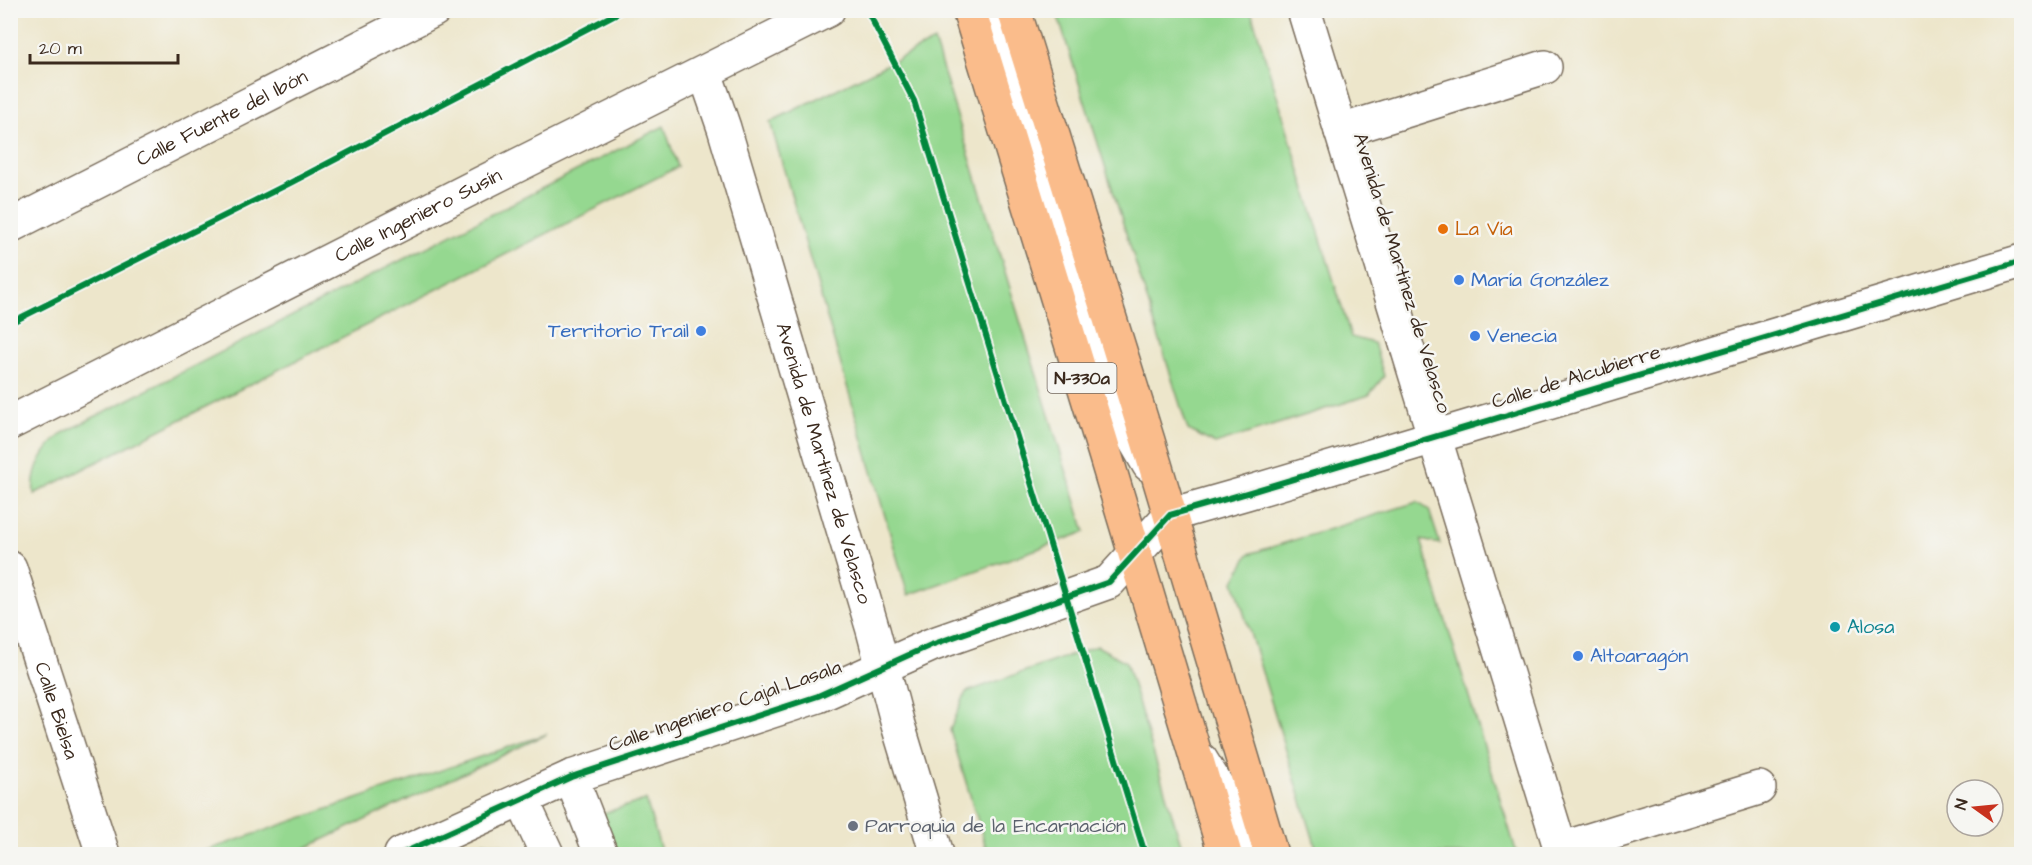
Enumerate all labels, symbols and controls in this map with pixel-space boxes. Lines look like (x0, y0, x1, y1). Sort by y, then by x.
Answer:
scale bar (30, 27, 178, 65)
text: 20 m (39, 36, 82, 61)
street label: Calle Fuente del Ibón (131, 63, 313, 173)
street label: Avenida de Martínez de Velasco (1346, 129, 1458, 417)
street label: Calle Ingeniero Susín (330, 161, 507, 270)
place label: La Vía (1455, 215, 1513, 243)
marker: La Vía (1436, 222, 1450, 236)
place label: María González (1471, 266, 1609, 294)
marker: María González (1452, 273, 1466, 287)
place label: Territorio Trail (548, 317, 689, 345)
street label: Avenida de Martínez de Velasco (769, 319, 879, 607)
place label: Venecia (1487, 322, 1557, 350)
marker: Territorio Trail (694, 324, 708, 338)
marker: Venecia (1468, 329, 1482, 343)
street label: Calle de Alcubierre (1488, 338, 1664, 416)
road number: N-330a (1048, 363, 1116, 393)
place label: Alosa (1847, 613, 1894, 641)
marker: Alosa (1828, 620, 1842, 634)
place label: Altoaragón (1590, 642, 1688, 671)
marker: Altoaragón (1571, 649, 1585, 663)
street label: Calle Ingeniero Cajal Lasala (605, 653, 845, 760)
street label: Calle Bielsa (27, 658, 85, 763)
north arrow (1945, 778, 2005, 838)
text: N (1950, 797, 1973, 812)
place label: Parroquia de la Encarnación (865, 812, 1126, 840)
marker: Parroquia de la Encarnación (846, 819, 860, 833)

